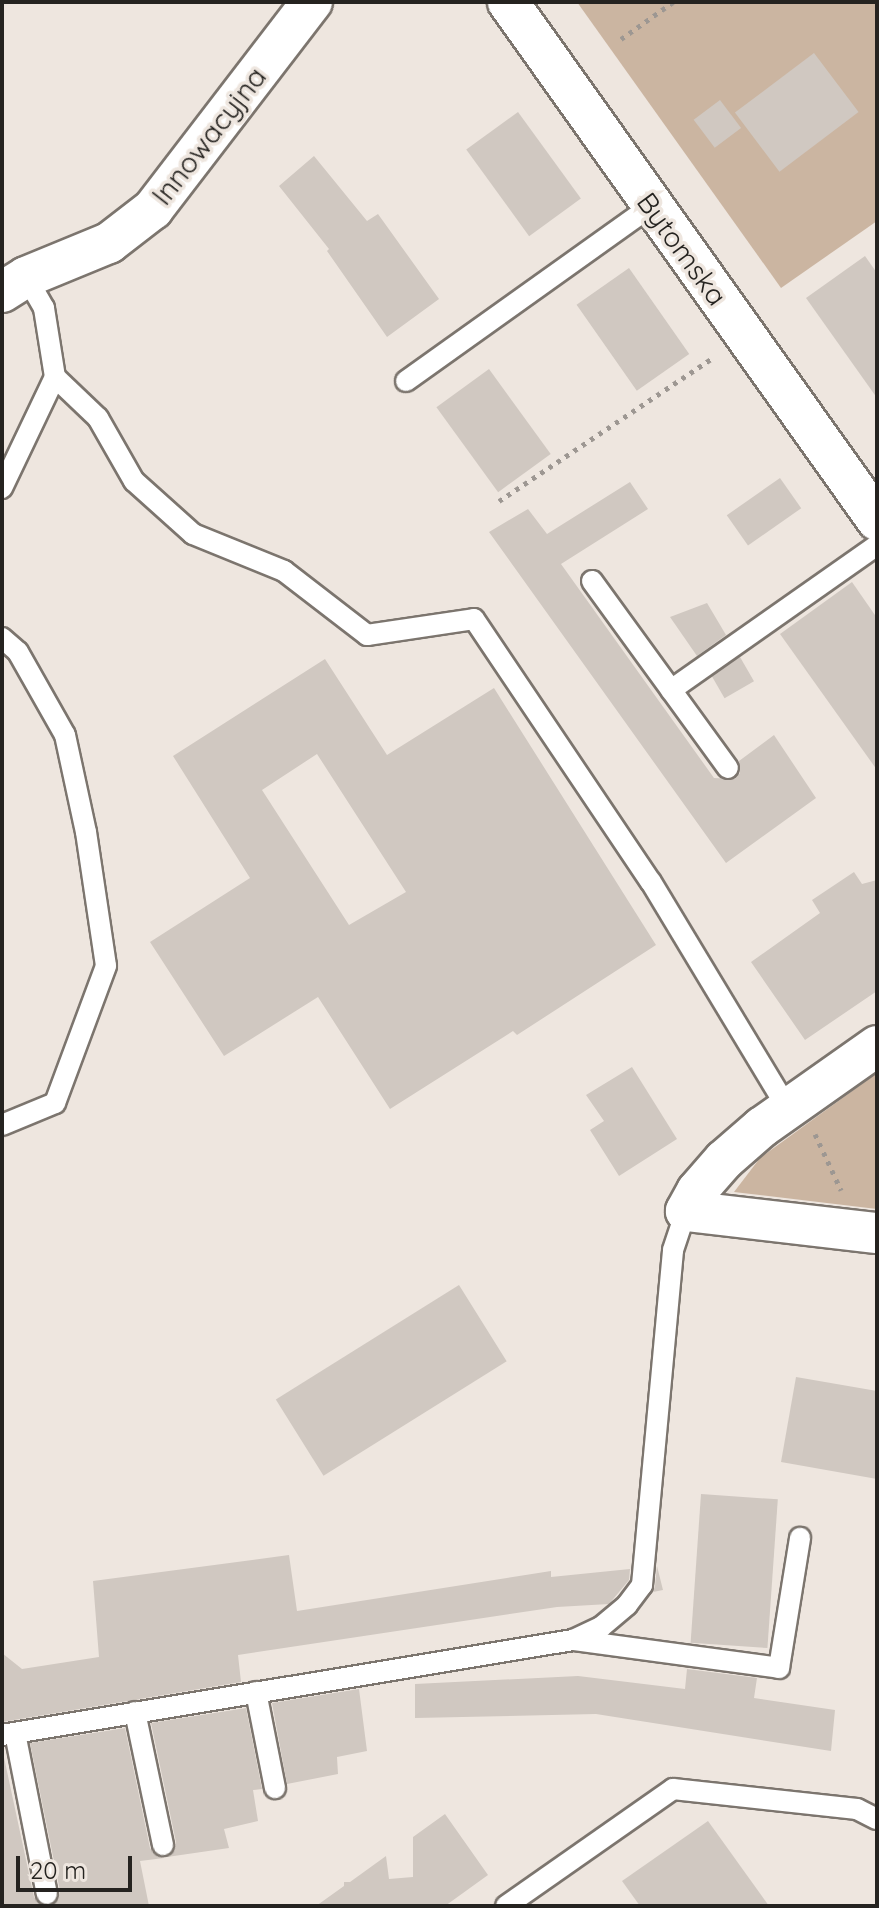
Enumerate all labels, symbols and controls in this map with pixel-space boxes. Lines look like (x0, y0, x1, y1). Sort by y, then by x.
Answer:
street label: Innowacyjna (145, 60, 273, 212)
street label: Bytomska (630, 186, 734, 312)
scale bar (20, 1840, 136, 1890)
text: 20 m (30, 1855, 86, 1885)

